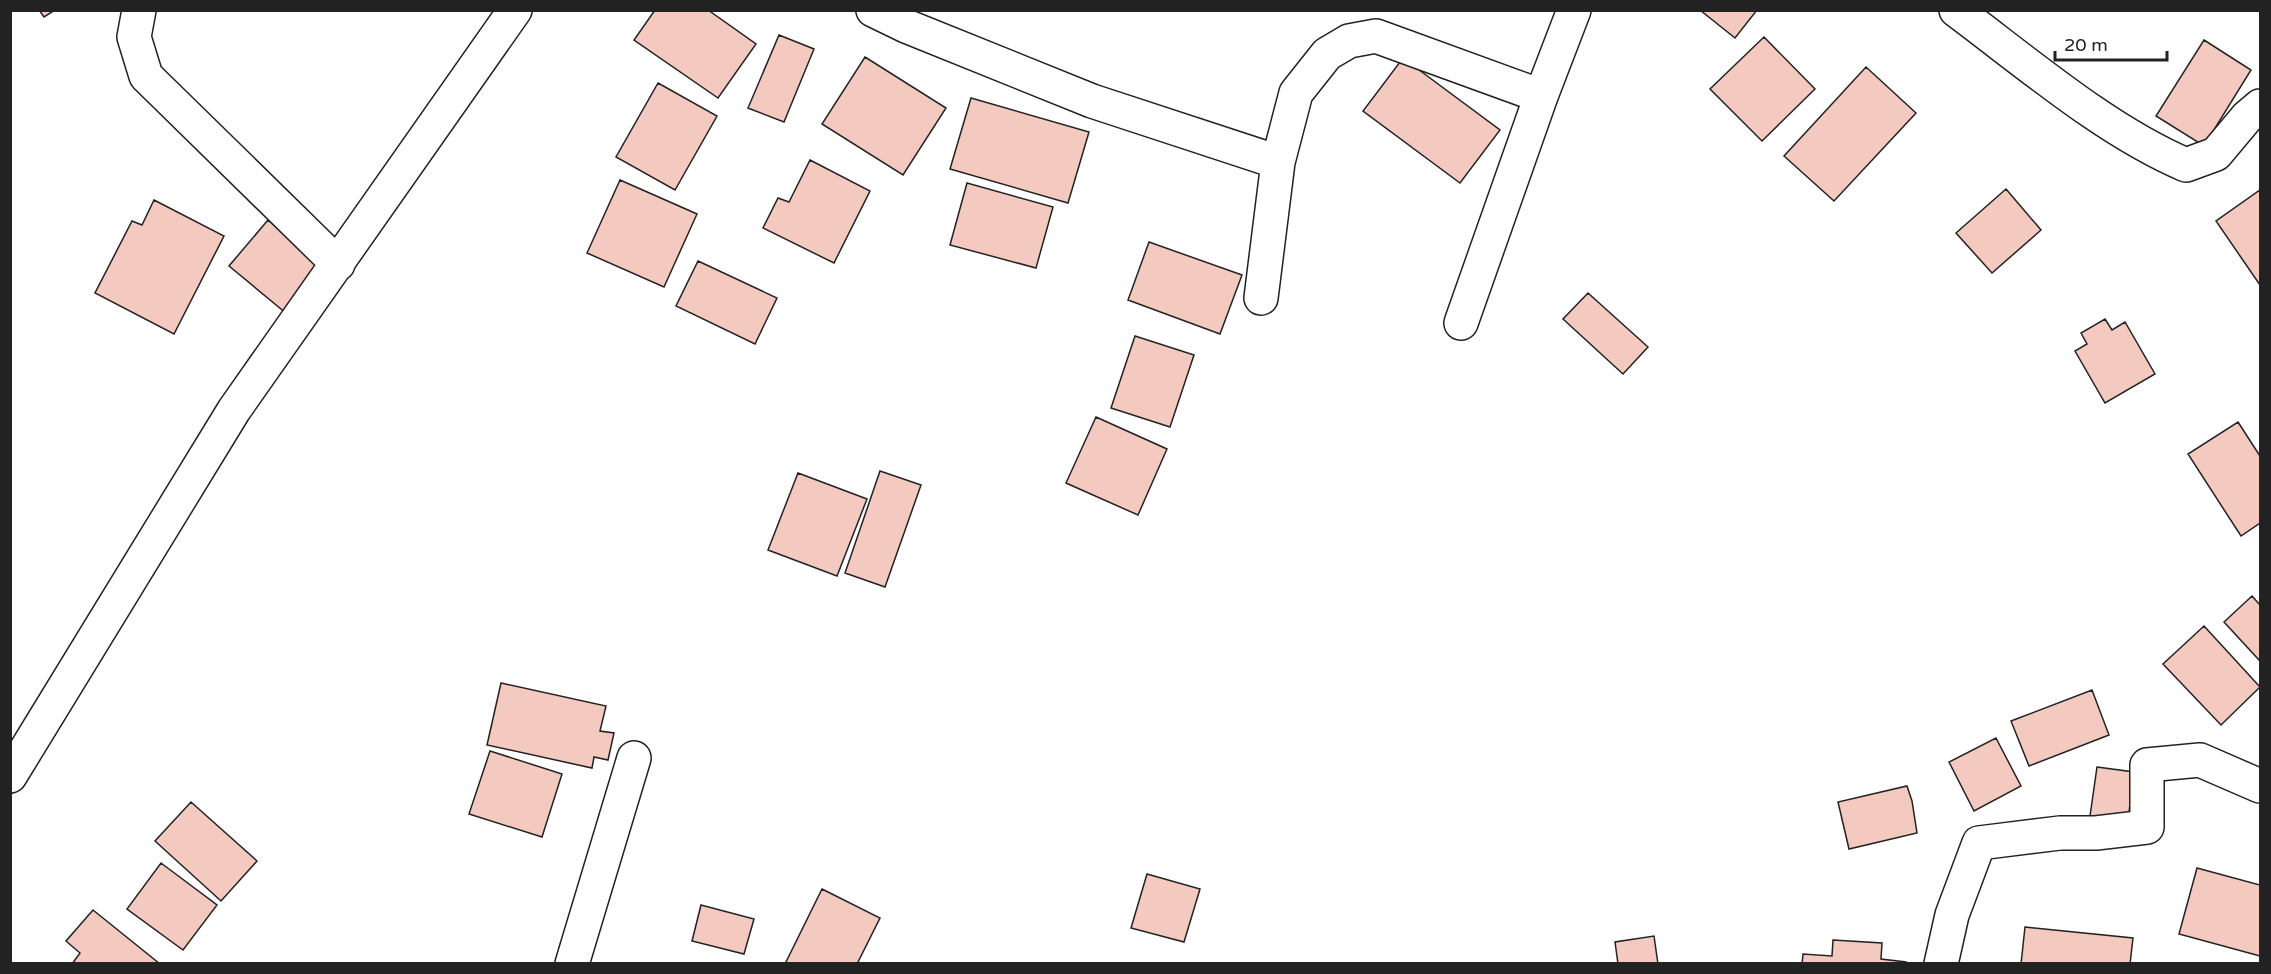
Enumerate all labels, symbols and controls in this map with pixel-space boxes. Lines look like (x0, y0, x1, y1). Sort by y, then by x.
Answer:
scale bar (2055, 24, 2168, 62)
text: 20 m (2064, 34, 2108, 56)

